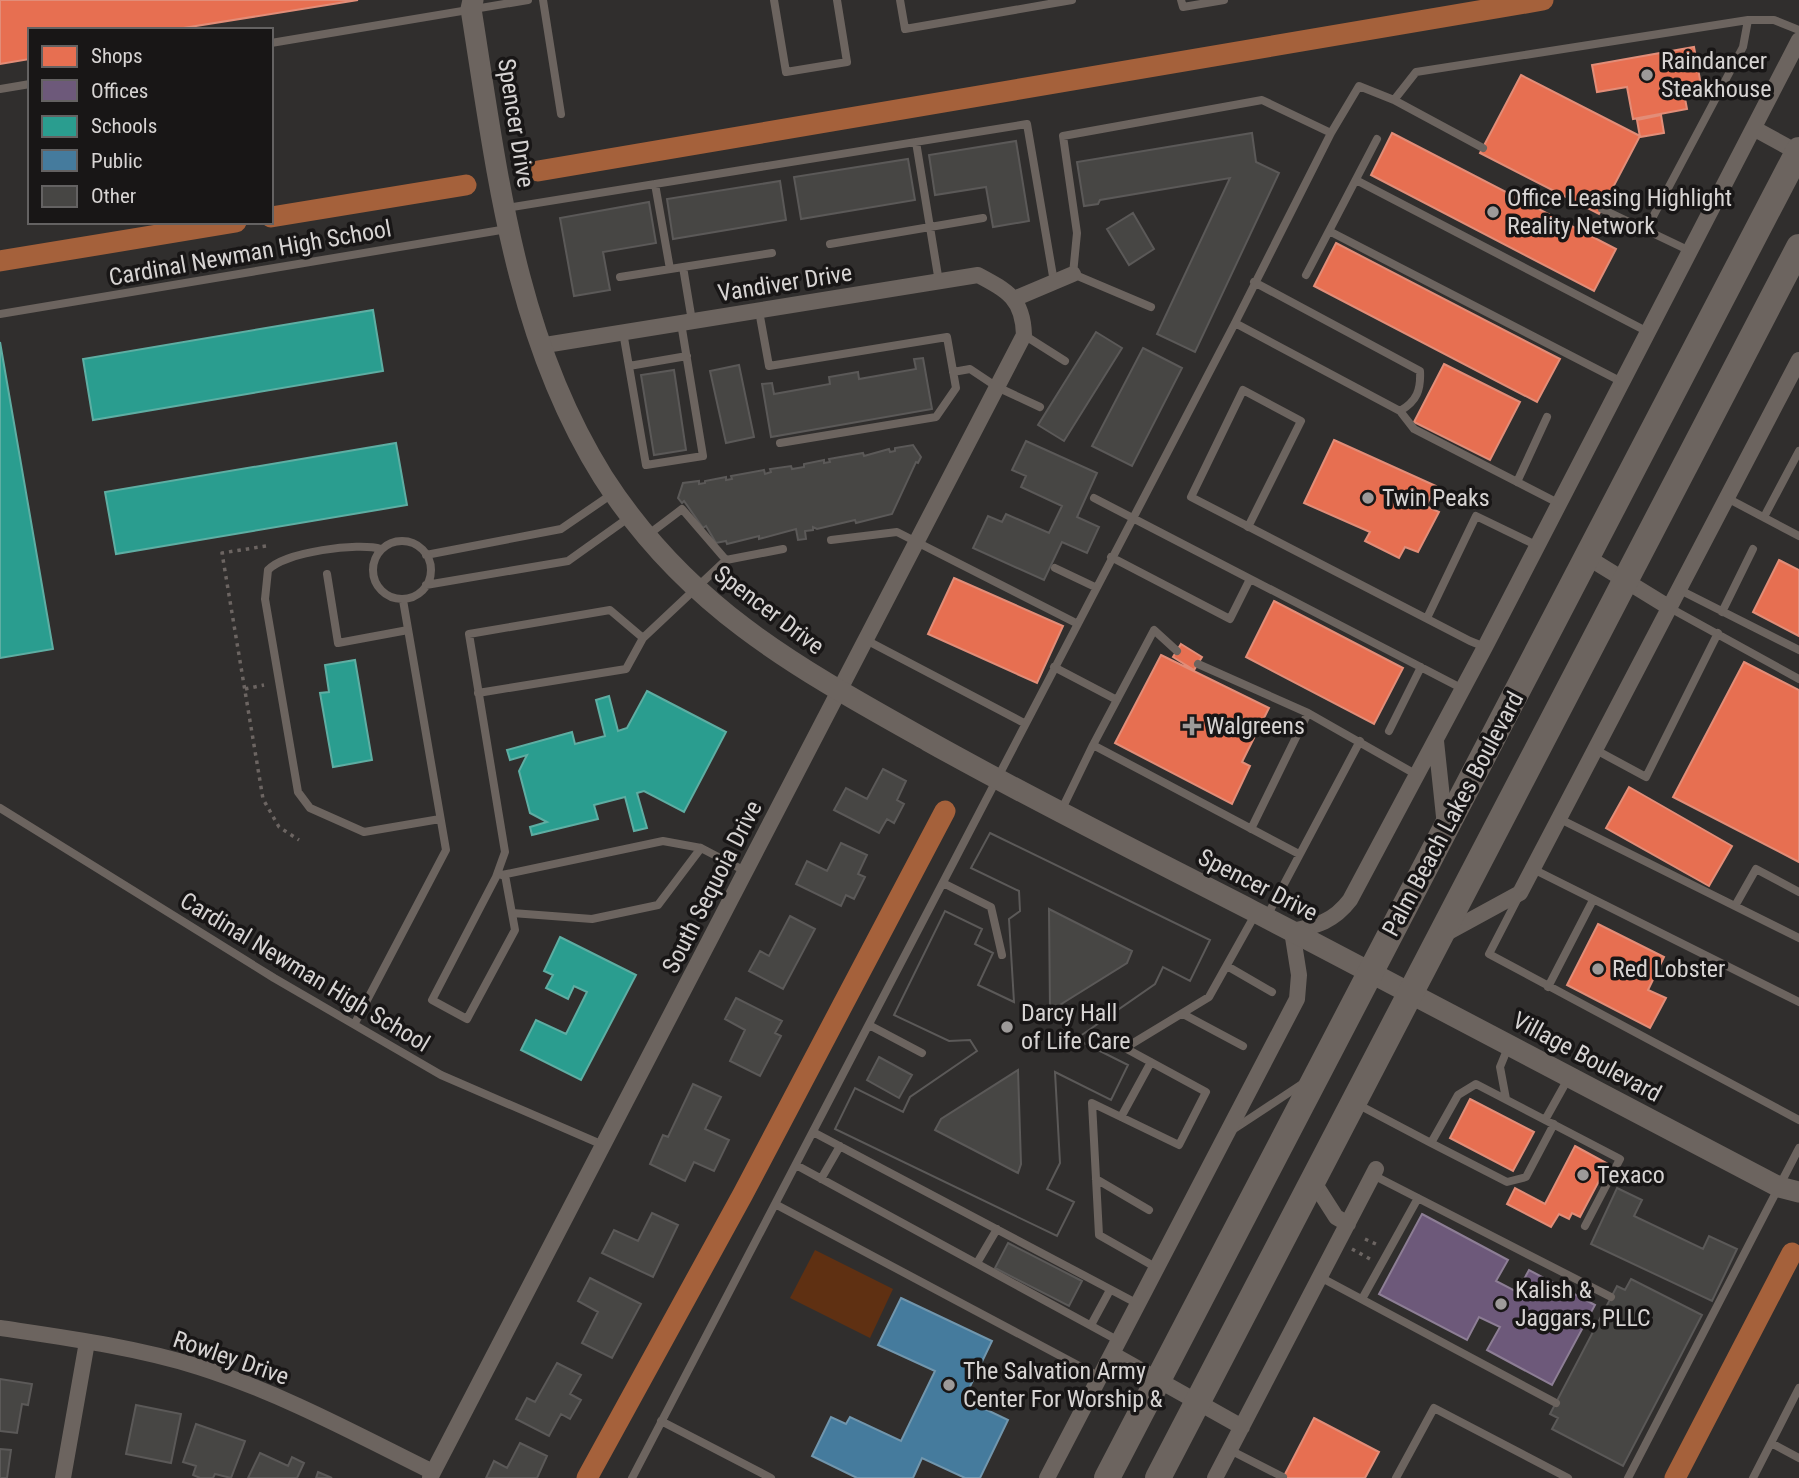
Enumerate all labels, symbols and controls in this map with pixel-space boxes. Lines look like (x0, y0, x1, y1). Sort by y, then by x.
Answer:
legend (28, 28, 273, 224)
text: Shops (91, 44, 143, 68)
place label: Raindancer Steakhouse (1661, 47, 1772, 103)
street label: Spencer Drive (492, 57, 540, 189)
marker: Raindancer Steakhouse (1639, 67, 1655, 83)
text: Offices (91, 79, 148, 103)
text: Schools (91, 114, 157, 138)
text: Public (91, 149, 143, 173)
text: Other (91, 184, 136, 208)
place label: Office Leasing Highlight Reality Network (1507, 184, 1732, 240)
marker: Office Leasing Highlight Reality Network (1485, 204, 1501, 220)
street label: Cardinal Newman High School (107, 214, 393, 292)
street label: Vandiver Drive (716, 259, 854, 307)
place label: Twin Peaks (1382, 484, 1490, 512)
marker: Twin Peaks (1360, 490, 1376, 506)
street label: Spencer Drive (709, 560, 829, 660)
street label: Palm Beach Lakes Boulevard (1377, 687, 1529, 941)
place label: Walgreens (1206, 712, 1305, 740)
marker: Walgreens (1184, 718, 1200, 734)
street label: South Sequoia Drive (656, 796, 768, 978)
street label: Spencer Drive (1194, 843, 1322, 927)
street label: Cardinal Newman High School (175, 886, 435, 1058)
place label: Red Lobster (1612, 955, 1725, 983)
marker: Red Lobster (1590, 961, 1606, 977)
place label: Darcy Hall of Life Care (1021, 999, 1131, 1055)
street label: Village Boulevard (1508, 1006, 1666, 1108)
marker: Darcy Hall of Life Care (999, 1019, 1015, 1035)
place label: Texaco (1597, 1161, 1665, 1189)
marker: Texaco (1575, 1167, 1591, 1183)
place label: Kalish & Jaggars, PLLC (1515, 1276, 1651, 1332)
marker: Kalish & Jaggars, PLLC (1493, 1296, 1509, 1312)
street label: Rowley Drive (170, 1325, 292, 1391)
place label: The Salvation Army Center For Worship & (963, 1357, 1163, 1413)
marker: The Salvation Army Center For Worship & (941, 1377, 957, 1393)

